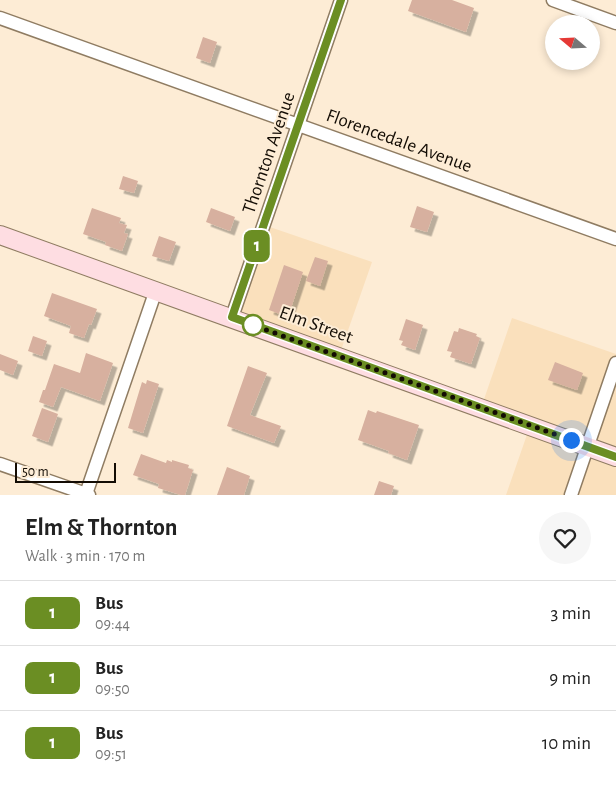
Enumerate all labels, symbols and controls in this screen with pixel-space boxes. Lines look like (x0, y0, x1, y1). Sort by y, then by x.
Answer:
north arrow (545, 15, 600, 70)
map controls (545, 15, 600, 70)
street label: Thornton Avenue (239, 90, 299, 216)
street label: Florencedale Avenue (324, 106, 474, 176)
line badge: 1 (241, 230, 273, 262)
text: 1 (254, 237, 260, 255)
street label: Elm Street (277, 303, 355, 347)
unlabelled marker (242, 314, 264, 336)
your location (559, 428, 584, 453)
scale bar (15, 460, 116, 483)
text: 50 m (22, 465, 49, 479)
button: heart (539, 512, 591, 564)
text: Elm & Thornton (25, 516, 178, 540)
text: Walk · 3 min · 170 m (25, 548, 145, 564)
text: Bus (95, 594, 123, 613)
text: 1 (49, 604, 56, 622)
text: 3 min (550, 604, 591, 623)
text: 09:44 (95, 616, 130, 632)
text: Bus (95, 659, 123, 678)
text: 1 (49, 669, 56, 687)
text: 9 min (549, 669, 591, 688)
text: 09:50 (95, 681, 130, 697)
text: Bus (95, 724, 123, 743)
text: 1 (49, 734, 56, 752)
text: 10 min (542, 734, 591, 753)
text: 09:51 (95, 746, 127, 762)

